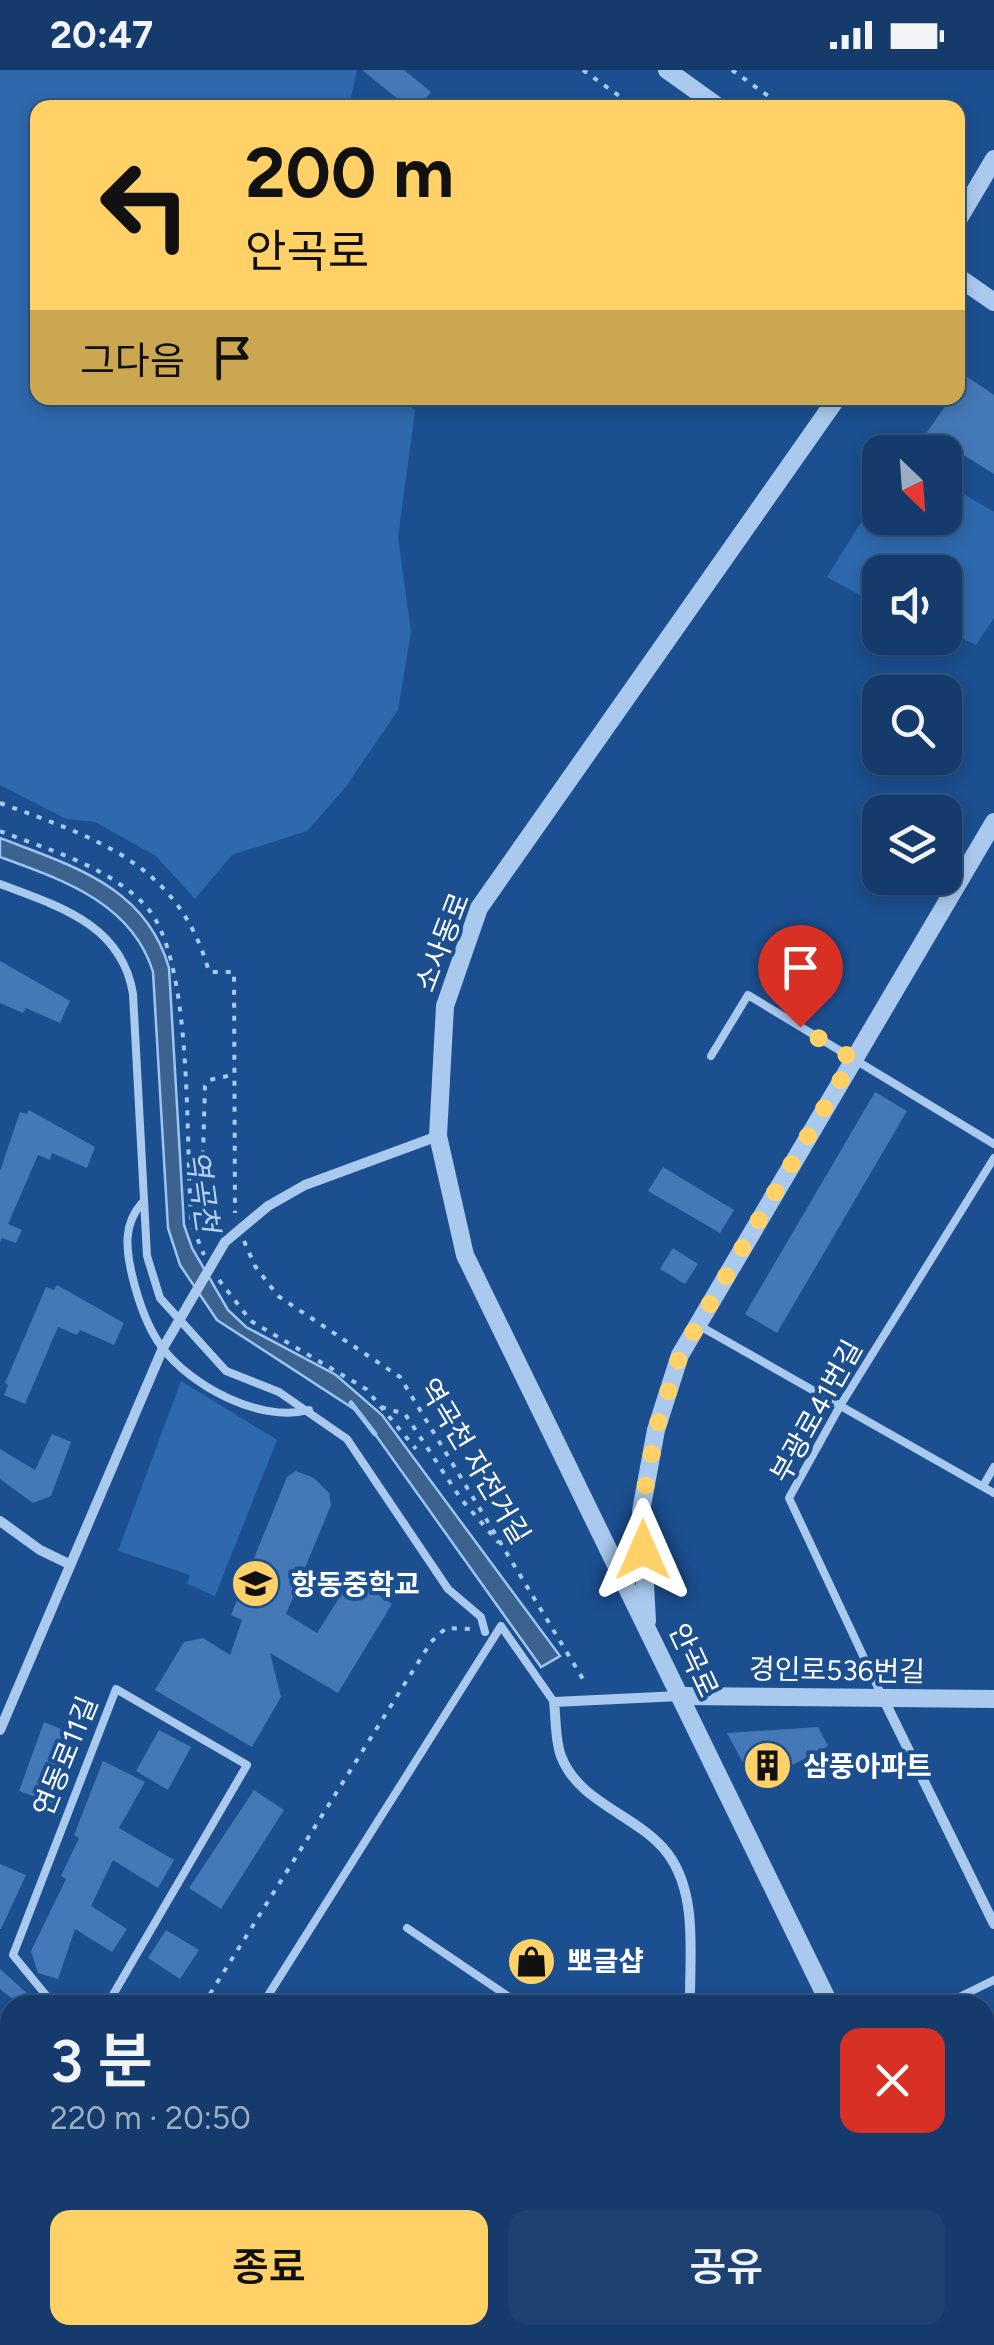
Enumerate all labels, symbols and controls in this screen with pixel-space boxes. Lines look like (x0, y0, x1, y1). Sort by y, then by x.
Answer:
text: 20:47 (50, 12, 153, 58)
text: 200 m (245, 130, 454, 215)
icon: left (80, 140, 210, 270)
text: 안곡로 (245, 224, 369, 278)
icon: arrive (205, 330, 260, 385)
text: 그다음 (80, 338, 185, 384)
north arrow (862, 435, 962, 535)
map controls (862, 435, 962, 895)
button: sound (862, 555, 962, 655)
button: search (862, 675, 962, 775)
button: layers (862, 795, 962, 895)
street label: 소사동로 (408, 888, 476, 996)
pin (758, 925, 843, 1028)
icon: arrive (773, 940, 828, 995)
water label: 역곡천 (178, 1147, 227, 1238)
street label: 부광로41번길 (763, 1334, 869, 1488)
street label: 역곡천 자전거길 (412, 1372, 538, 1550)
position arrow (591, 1498, 695, 1602)
school or university icon: 항동중학교 (230, 1558, 282, 1610)
place label: 항동중학교 (291, 1567, 420, 1601)
street label: 안곡로 (662, 1618, 726, 1702)
street label: 경인로536번길 (749, 1651, 925, 1689)
street label: 연동로11길 (26, 1691, 104, 1821)
building icon: 삼풍아파트 (742, 1740, 794, 1792)
place label: 삼풍아파트 (803, 1749, 932, 1783)
shop icon: 뽀글샵 (506, 1935, 558, 1987)
place label: 뽀글샵 (567, 1944, 644, 1978)
text: 3 분 (50, 2025, 153, 2097)
button: close (840, 2028, 945, 2133)
text: 220 m · 20:50 (50, 2099, 251, 2137)
button: 종료 (50, 2210, 488, 2325)
button: 공유 (508, 2210, 945, 2325)

